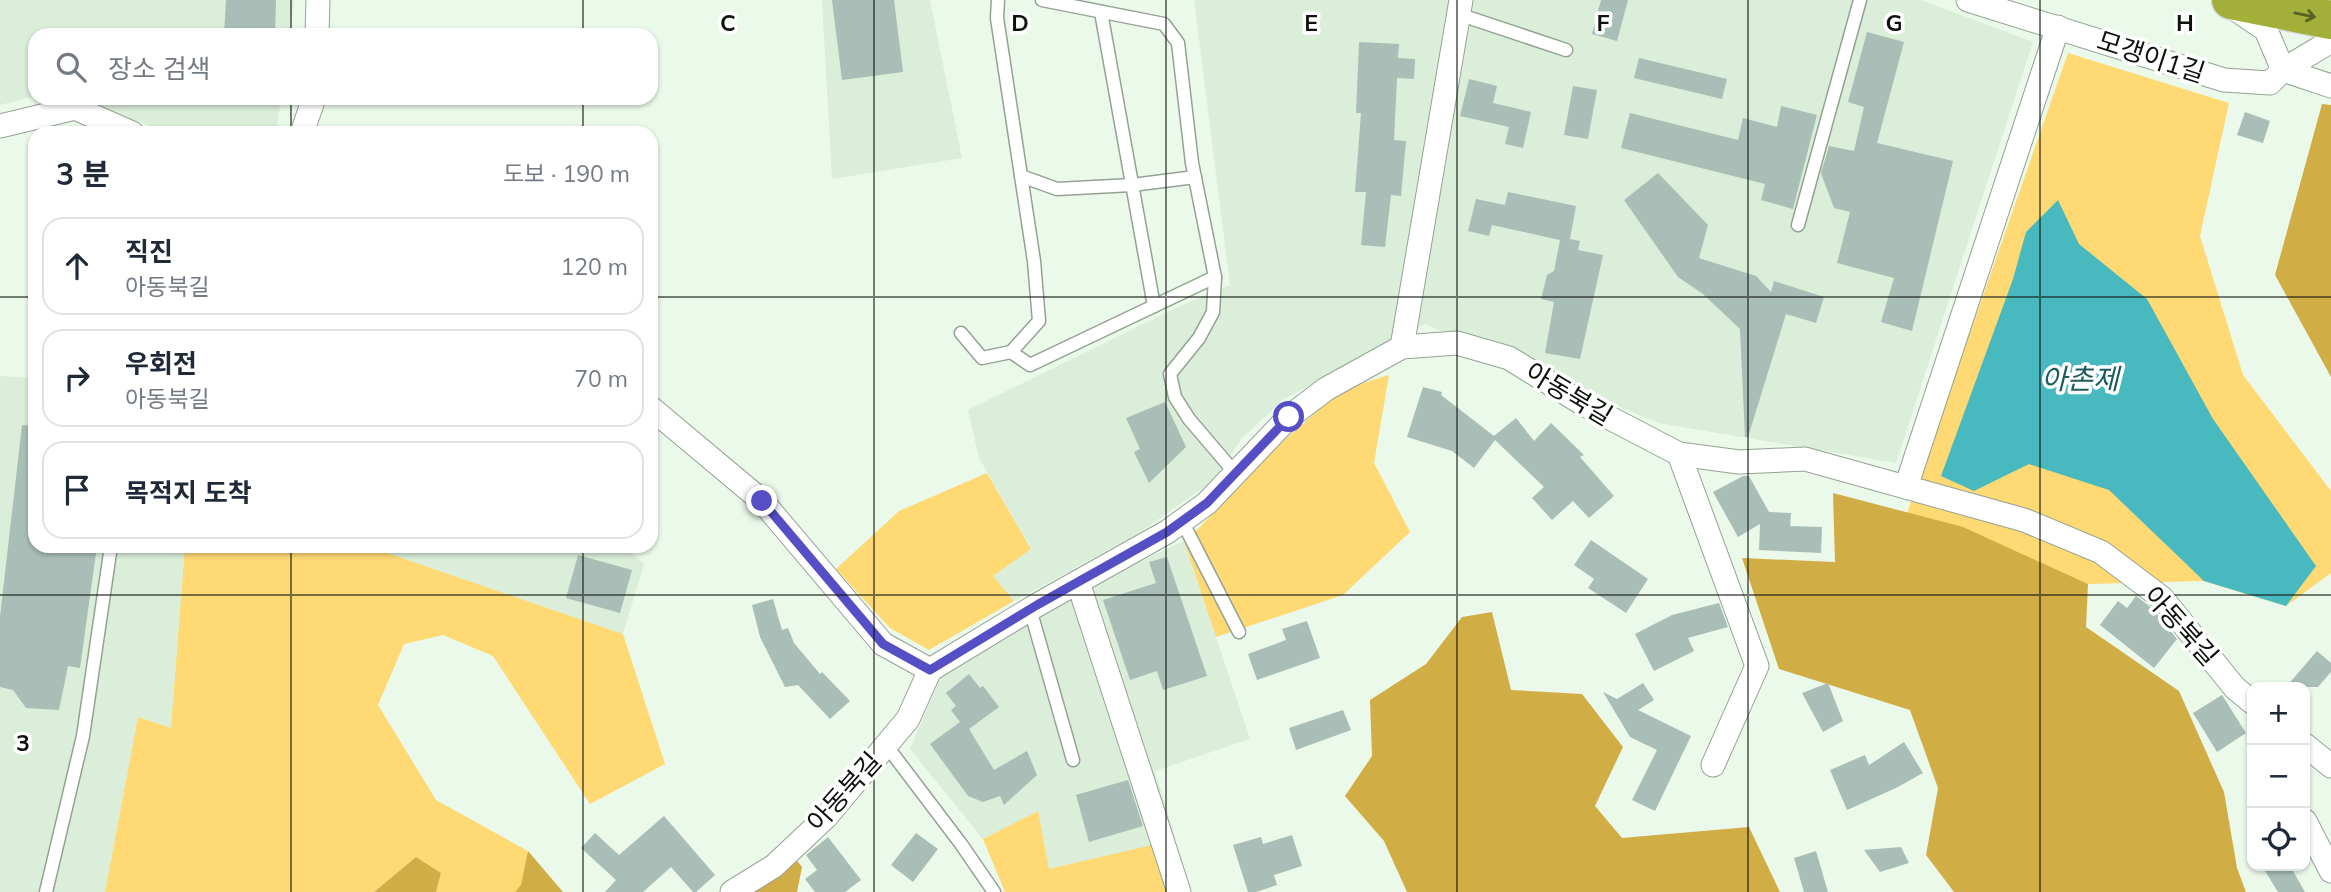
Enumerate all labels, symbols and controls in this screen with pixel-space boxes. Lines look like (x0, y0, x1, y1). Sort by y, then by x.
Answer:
text: C (720, 8, 736, 37)
text: D (1011, 8, 1029, 37)
text: E (1304, 8, 1318, 37)
text: F (1596, 8, 1610, 37)
text: G (1885, 8, 1903, 37)
text: H (2176, 8, 2194, 37)
one-way arrow (2293, 9, 2316, 23)
street label: 모갱이1길 (2093, 24, 2209, 89)
search box (28, 28, 658, 105)
icon: search (52, 48, 90, 86)
text: 장소 검색 (108, 52, 210, 85)
text: 3 분 (56, 155, 110, 193)
text: 도보 · 190 m (503, 159, 630, 188)
text: 직진 (125, 235, 173, 268)
icon: ahead (58, 247, 96, 285)
text: 120 m (560, 252, 628, 281)
text: 아동북길 (125, 272, 210, 301)
text: 우회전 (125, 347, 197, 380)
street label: 아동북길 (1520, 355, 1619, 432)
icon: right (58, 359, 96, 397)
water label: 아촌제 (2041, 361, 2122, 396)
text: 70 m (574, 364, 628, 393)
text: 아동북길 (125, 384, 210, 413)
route start (1273, 401, 1304, 432)
icon: arrive (58, 471, 96, 509)
text: 목적지 도착 (125, 476, 252, 509)
route end (746, 485, 777, 516)
street label: 아동북길 (2137, 579, 2226, 672)
map controls (2247, 682, 2310, 871)
button: + (2247, 682, 2310, 745)
text: 3 (16, 728, 30, 757)
street label: 아동북길 (799, 745, 888, 838)
button: − (2247, 745, 2310, 808)
button: locate (2247, 808, 2310, 871)

